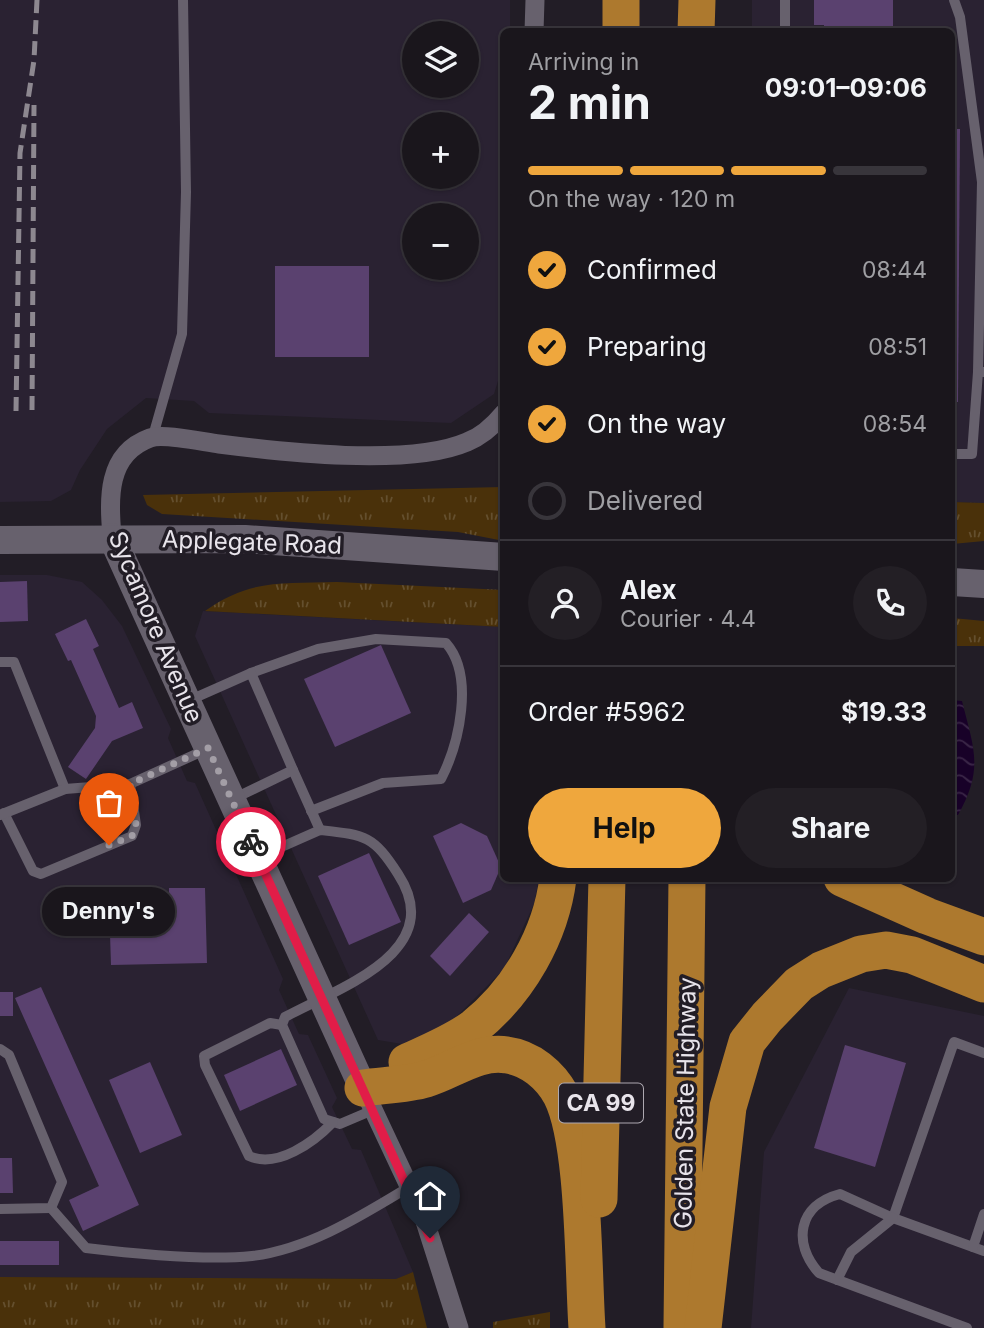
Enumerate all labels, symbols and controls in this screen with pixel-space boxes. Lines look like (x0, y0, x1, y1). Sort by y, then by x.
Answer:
map controls (402, 21, 479, 280)
button: layers (402, 21, 479, 98)
text: Arriving in (528, 48, 639, 76)
text: 09:01–09:06 (765, 72, 927, 103)
text: 2 min (528, 74, 651, 130)
button: + (402, 112, 479, 189)
text: On the way · 120 m (528, 185, 735, 213)
button: − (402, 203, 479, 280)
icon: check (528, 251, 566, 289)
text: Confirmed (587, 254, 717, 285)
text: 08:44 (862, 256, 927, 284)
icon: check (528, 328, 566, 366)
text: Preparing (587, 331, 707, 362)
text: 08:51 (868, 333, 927, 361)
icon: check (528, 405, 566, 443)
text: On the way (587, 408, 726, 439)
text: 08:54 (863, 410, 927, 438)
text: Delivered (587, 485, 703, 516)
street label: Applegate Road (161, 524, 343, 560)
street label: Sycamore Avenue (103, 527, 209, 727)
button: person (528, 566, 602, 640)
button: phone (853, 566, 927, 640)
text: Alex (620, 574, 677, 605)
text: Courier · 4.4 (620, 605, 756, 633)
text: Order #5962 (528, 696, 686, 727)
text: $19.33 (841, 696, 927, 727)
pin (79, 773, 139, 845)
icon: bag (90, 784, 128, 822)
button: Help (528, 788, 721, 868)
button: Share (735, 788, 927, 868)
courier (216, 807, 286, 877)
icon: bike (232, 823, 270, 861)
callout: Denny's (42, 887, 176, 936)
text: Denny's (62, 897, 155, 925)
street label: Golden State Highway (668, 977, 702, 1229)
road number: CA 99 (559, 1084, 643, 1122)
pin (400, 1166, 460, 1238)
icon: home (411, 1177, 449, 1215)

